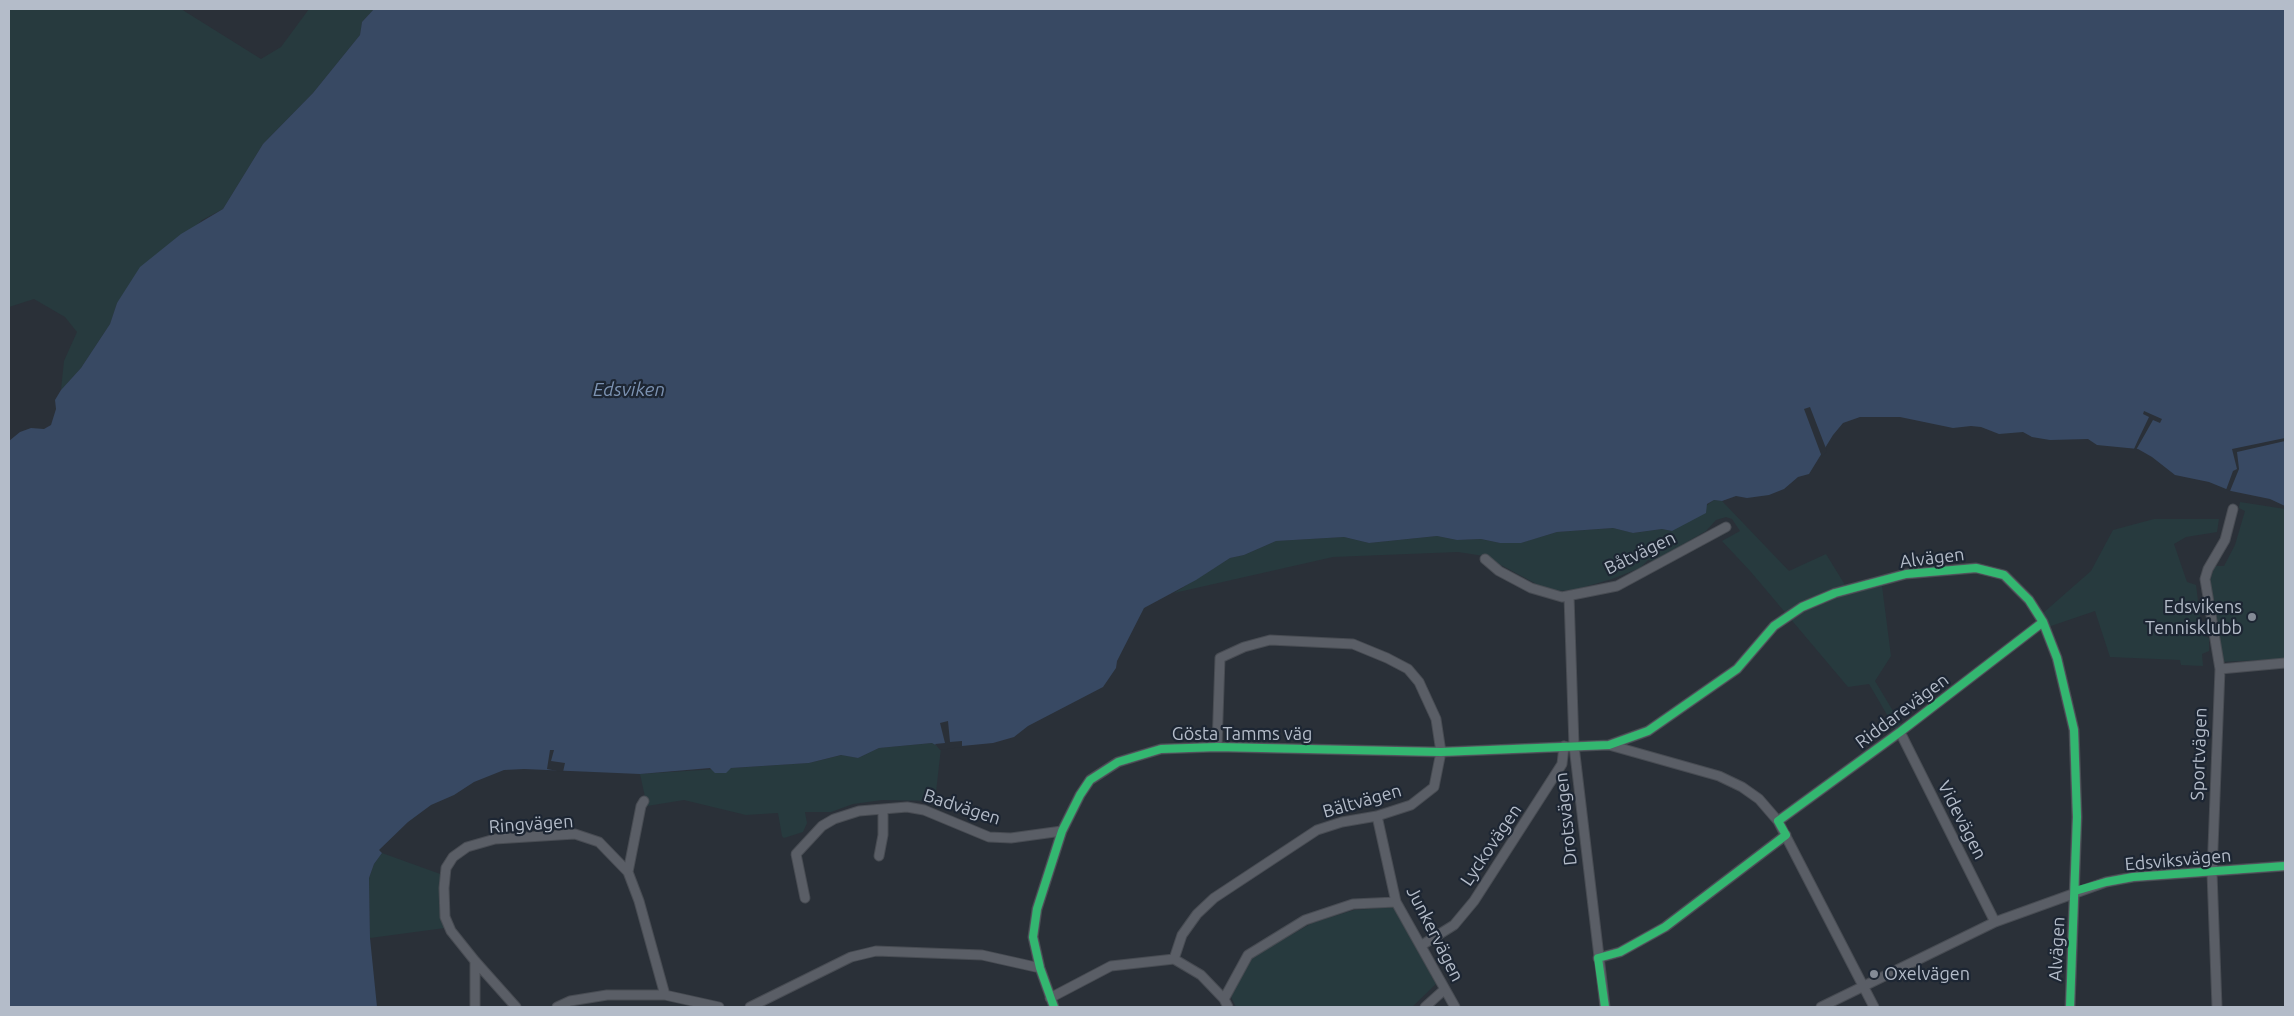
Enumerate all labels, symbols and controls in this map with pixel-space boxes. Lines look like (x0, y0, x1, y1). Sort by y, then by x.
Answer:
water label: Edsviken (593, 379, 665, 401)
street label: Båtvägen (1601, 527, 1679, 579)
street label: Alvägen (1898, 543, 1966, 573)
place label: Edsvikens Tennisklubb (2145, 596, 2242, 638)
marker: Edsvikens Tennisklubb (2246, 611, 2258, 623)
street label: Riddarevägen (1851, 669, 1953, 753)
street label: Sportvägen (2187, 707, 2211, 801)
street label: Gösta Tamms väg (1172, 723, 1312, 745)
street label: Drotsvägen (1550, 771, 1582, 867)
street label: Videvägen (1933, 777, 1991, 863)
street label: Bältvägen (1320, 779, 1404, 823)
street label: Badvägen (921, 784, 1003, 830)
street label: Lyckovägen (1456, 800, 1526, 890)
street label: Ringvägen (488, 810, 574, 838)
street label: Edsviksvägen (2124, 845, 2232, 875)
street label: Junkervägen (1402, 883, 1468, 985)
street label: Alvägen (2045, 916, 2069, 982)
place label: Oxelvägen (1884, 963, 1970, 985)
marker: Oxelvägen (1868, 968, 1880, 980)

